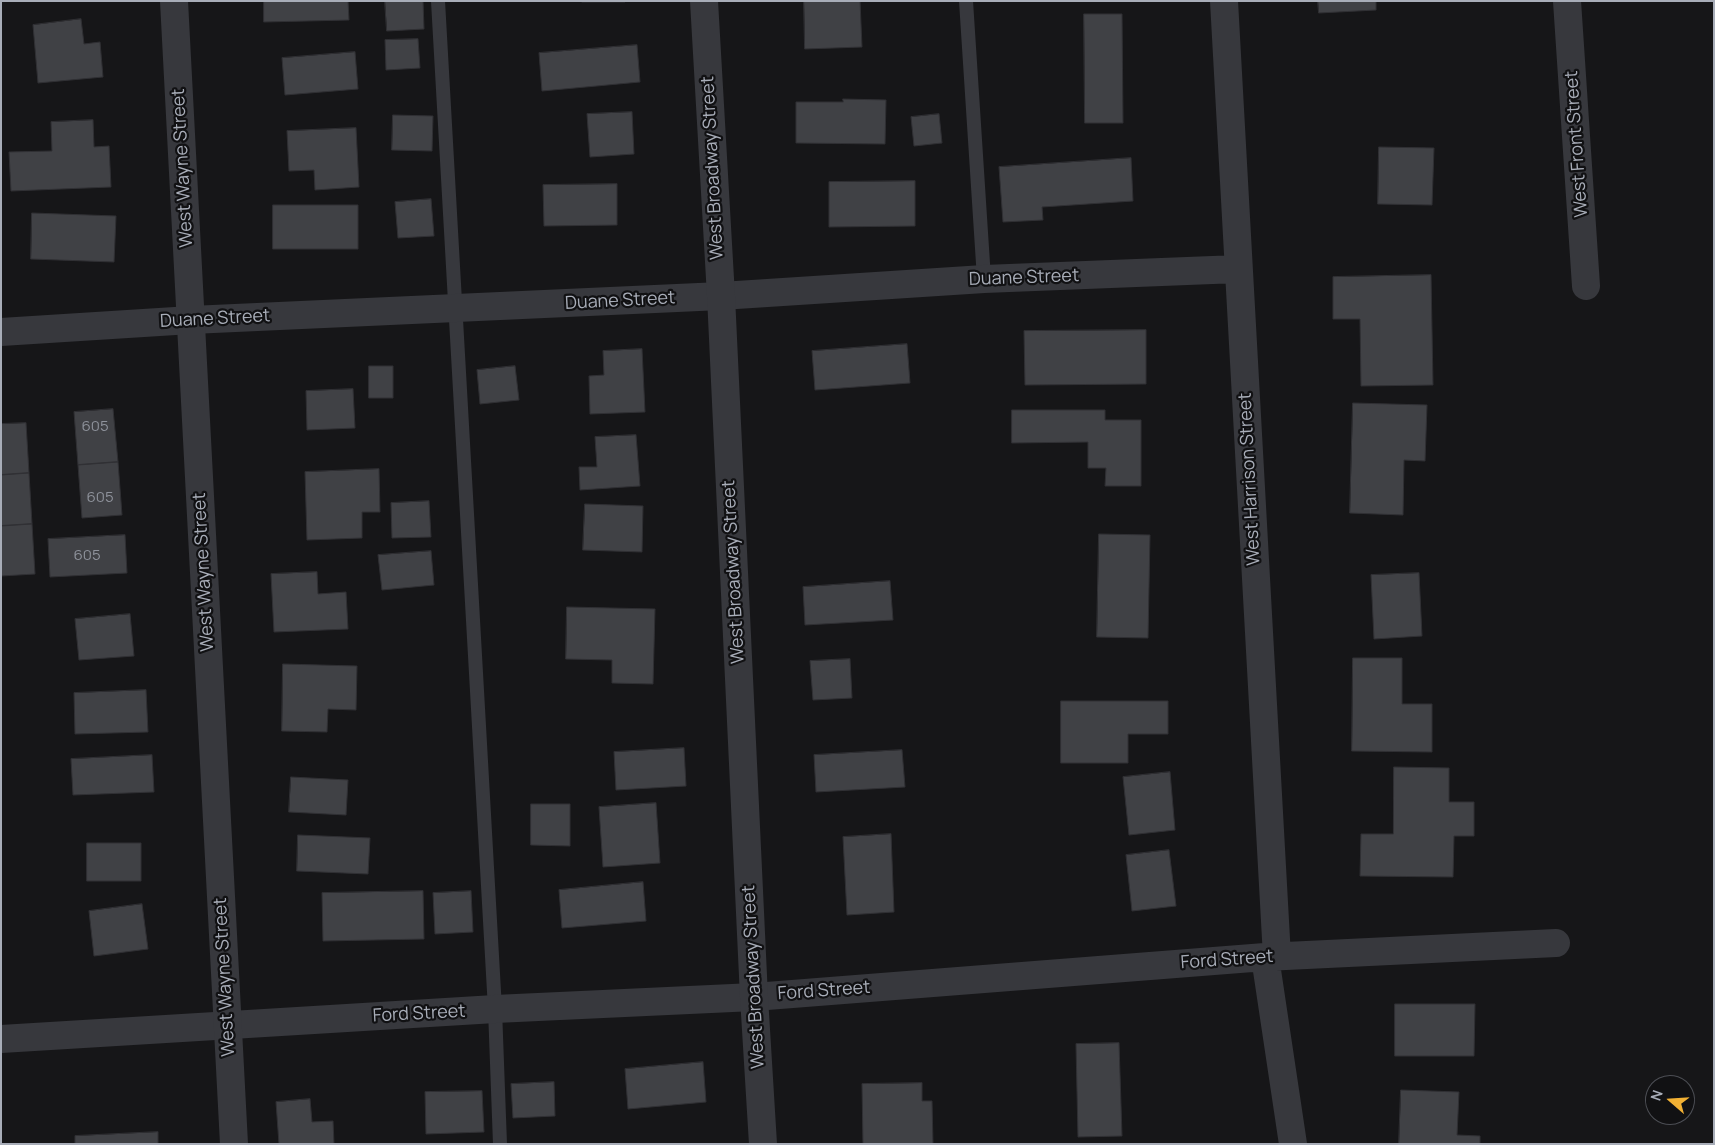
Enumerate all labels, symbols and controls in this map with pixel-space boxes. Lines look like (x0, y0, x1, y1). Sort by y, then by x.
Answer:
street label: West Front Street (1561, 70, 1593, 218)
street label: West Broadway Street (697, 76, 729, 260)
street label: West Wayne Street (168, 88, 198, 248)
street label: Duane Street (968, 265, 1080, 291)
street label: Duane Street (564, 287, 676, 315)
street label: Duane Street (159, 305, 271, 333)
street label: West Harrison Street (1235, 392, 1265, 566)
house number: 605 (81, 418, 109, 436)
street label: West Broadway Street (718, 480, 750, 664)
house number: 605 (86, 489, 114, 507)
street label: West Wayne Street (189, 492, 219, 652)
house number: 605 (73, 547, 101, 565)
street label: West Broadway Street (738, 885, 770, 1069)
street label: West Wayne Street (210, 897, 240, 1057)
street label: Ford Street (1180, 946, 1274, 974)
street label: Ford Street (777, 977, 871, 1005)
street label: Ford Street (372, 1001, 466, 1027)
north arrow (1645, 1075, 1695, 1125)
text: N (1646, 1087, 1667, 1103)

